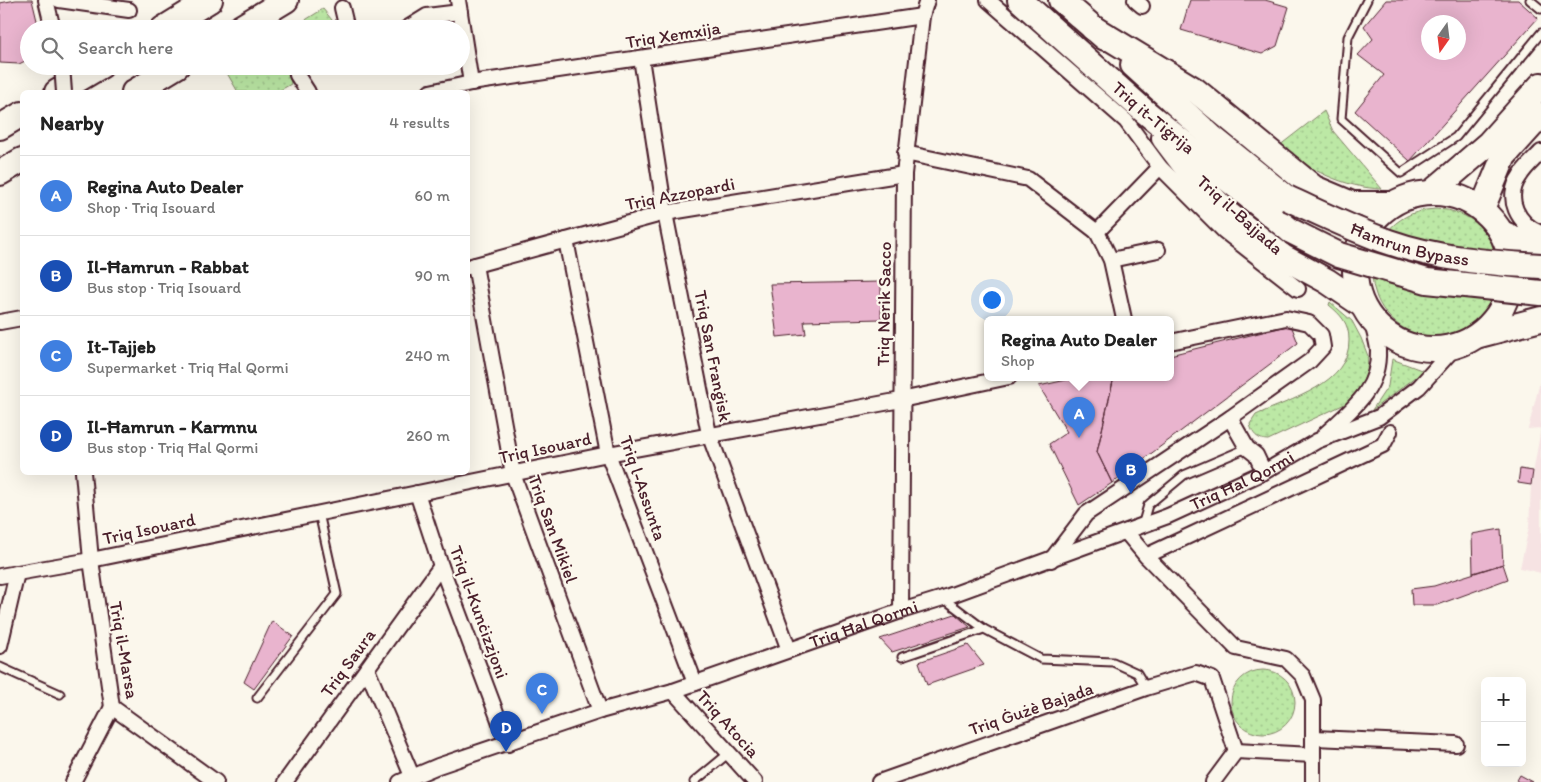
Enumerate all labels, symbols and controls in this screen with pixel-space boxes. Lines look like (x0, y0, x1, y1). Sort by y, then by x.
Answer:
north arrow (1421, 15, 1466, 60)
street label: Triq Xemxija (624, 17, 723, 53)
search box (20, 20, 470, 75)
icon: search (38, 34, 66, 62)
text: Search here (78, 36, 173, 59)
street label: Triq it-Tiġrija (1108, 77, 1199, 159)
text: Nearby (40, 110, 104, 135)
text: 4 results (389, 113, 450, 132)
street label: Triq il-Bajjada (1192, 170, 1288, 260)
street label: Triq Azzopardi (623, 173, 737, 215)
text: Regina Auto Dealer (87, 175, 243, 198)
text: A (51, 186, 61, 205)
text: 60 m (415, 186, 450, 205)
text: Shop · Triq Isouard (87, 198, 215, 217)
street label: Ħamrun Bypass (1347, 217, 1471, 271)
street label: Triq Nerik Sacco (872, 241, 896, 367)
text: Il-Ħamrun - Rabbat (87, 255, 249, 278)
text: B (51, 266, 61, 285)
text: 90 m (415, 266, 450, 285)
text: Bus stop · Triq Isouard (87, 278, 241, 297)
your location (979, 287, 1005, 313)
street label: Triq San Franġisk (689, 288, 737, 424)
popup (984, 316, 1174, 381)
text: Regina Auto Dealer (1001, 328, 1157, 351)
text: It-Tajjeb (87, 335, 156, 358)
text: C (51, 346, 61, 365)
text: 240 m (405, 346, 450, 365)
text: Shop (1001, 351, 1035, 370)
text: Supermarket · Triq Ħal Qormi (87, 358, 289, 377)
pin: A (1063, 397, 1095, 438)
text: Il-Ħamrun - Karmnu (87, 415, 257, 438)
text: D (51, 426, 61, 445)
text: 260 m (406, 426, 450, 445)
street label: Triq Isouard (497, 427, 594, 469)
street label: Triq l-Assunta (615, 433, 671, 543)
text: Bus stop · Triq Ħal Qormi (87, 438, 258, 457)
street label: Triq Ħal Qormi (1186, 446, 1298, 515)
pin: B (1115, 453, 1147, 494)
street label: Triq San Mikiel (523, 472, 583, 586)
street label: Triq Isouard (101, 508, 198, 550)
street label: Triq il-Kunċizzjoni (445, 543, 513, 681)
street label: Triq Ħal Qormi (806, 595, 921, 653)
street label: Triq il-Marsa (105, 599, 144, 701)
street label: Triq Saura (316, 624, 381, 702)
pin: C (526, 673, 558, 714)
street label: Triq Ġużè Bajada (966, 677, 1096, 741)
map controls (1481, 677, 1526, 767)
button: + (1481, 677, 1526, 722)
street label: Triq Atocia (692, 686, 765, 763)
pin: D (490, 711, 522, 752)
button: − (1481, 722, 1526, 767)

